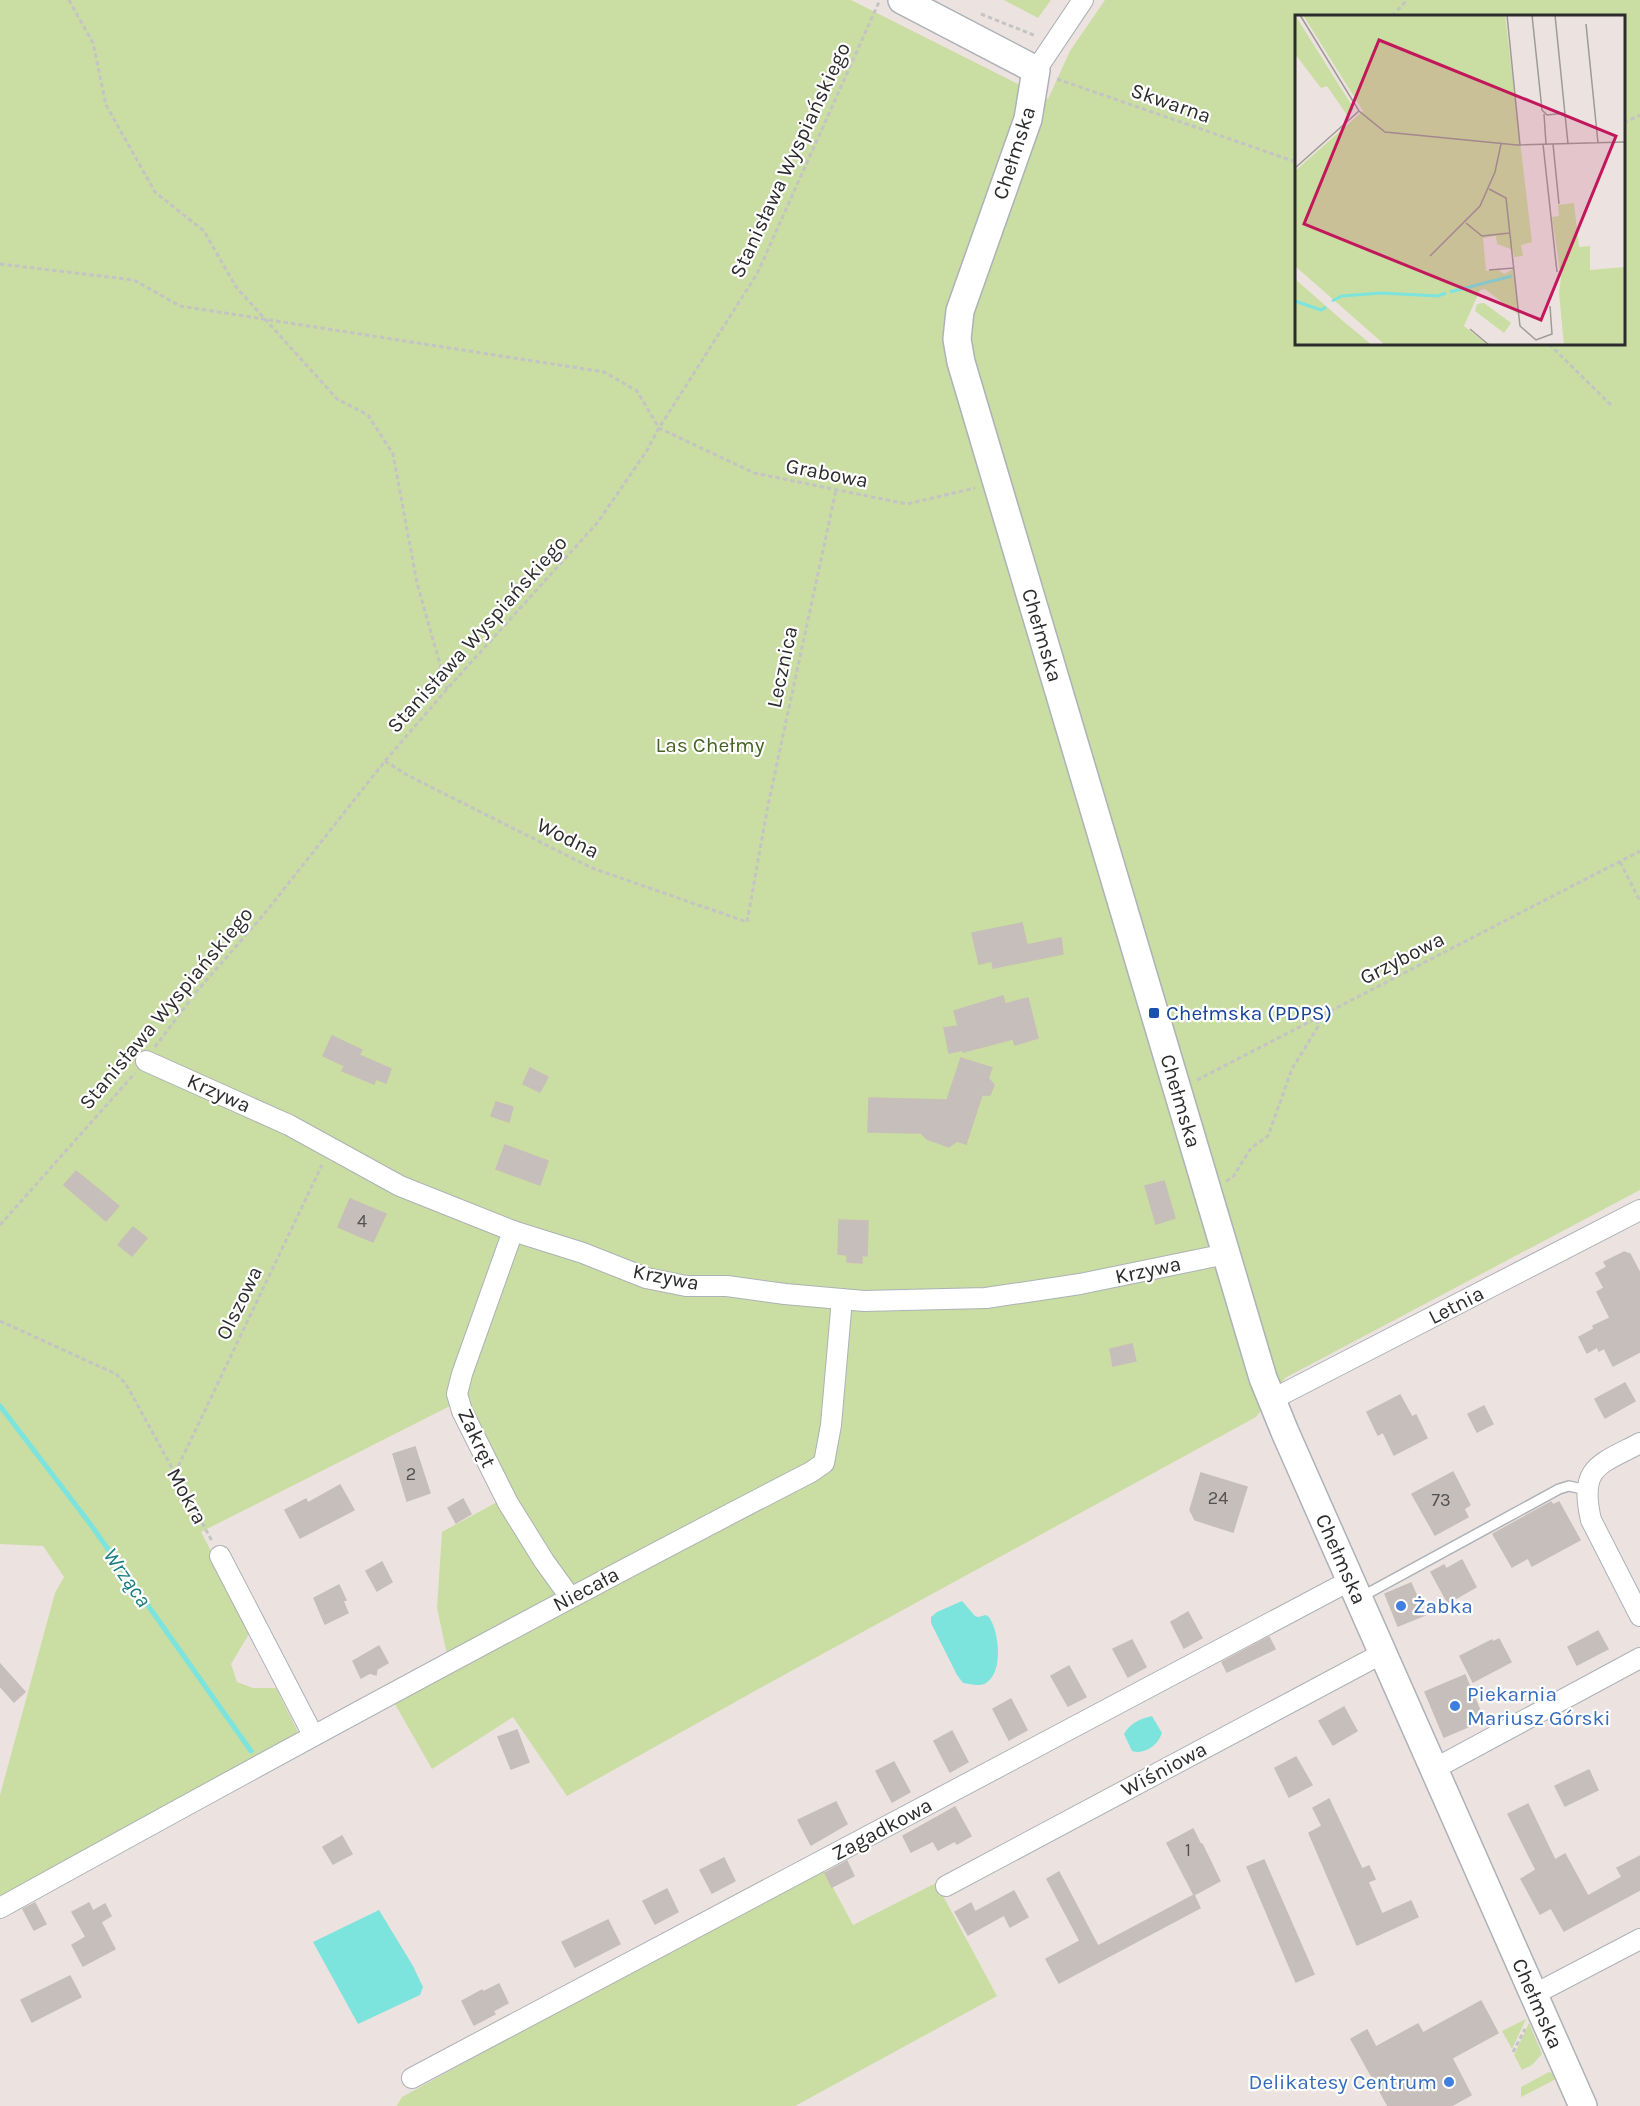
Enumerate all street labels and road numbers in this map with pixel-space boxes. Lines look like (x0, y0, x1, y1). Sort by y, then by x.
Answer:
street label: Stanisława Wyspiańskiego (725, 39, 855, 281)
street label: Skwarna (1128, 78, 1214, 128)
street label: Chełmska (988, 103, 1040, 203)
street label: Grabowa (784, 453, 870, 493)
street label: Stanisława Wyspiańskiego (382, 531, 572, 737)
street label: Chełmska (1017, 586, 1067, 685)
street label: Lecznica (762, 624, 802, 710)
street label: Wodna (533, 813, 603, 863)
street label: Stanisława Wyspiańskiego (74, 902, 258, 1114)
street label: Grzybowa (1356, 927, 1448, 989)
street label: Chełmska (1155, 1051, 1206, 1151)
street label: Krzywa (184, 1068, 254, 1118)
street label: Krzywa (1113, 1251, 1183, 1289)
street label: Krzywa (631, 1259, 701, 1295)
street label: Olszowa (211, 1262, 267, 1344)
street label: Letnia (1424, 1281, 1488, 1329)
street label: Zakręt (453, 1405, 501, 1471)
street label: Mokra (162, 1464, 212, 1528)
street label: Chełmska (1311, 1510, 1372, 1608)
street label: Niecała (549, 1562, 623, 1616)
street label: Wiśniowa (1117, 1737, 1211, 1801)
street label: Zagadkowa (828, 1793, 936, 1865)
street label: Chełmska (1507, 1954, 1568, 2052)

